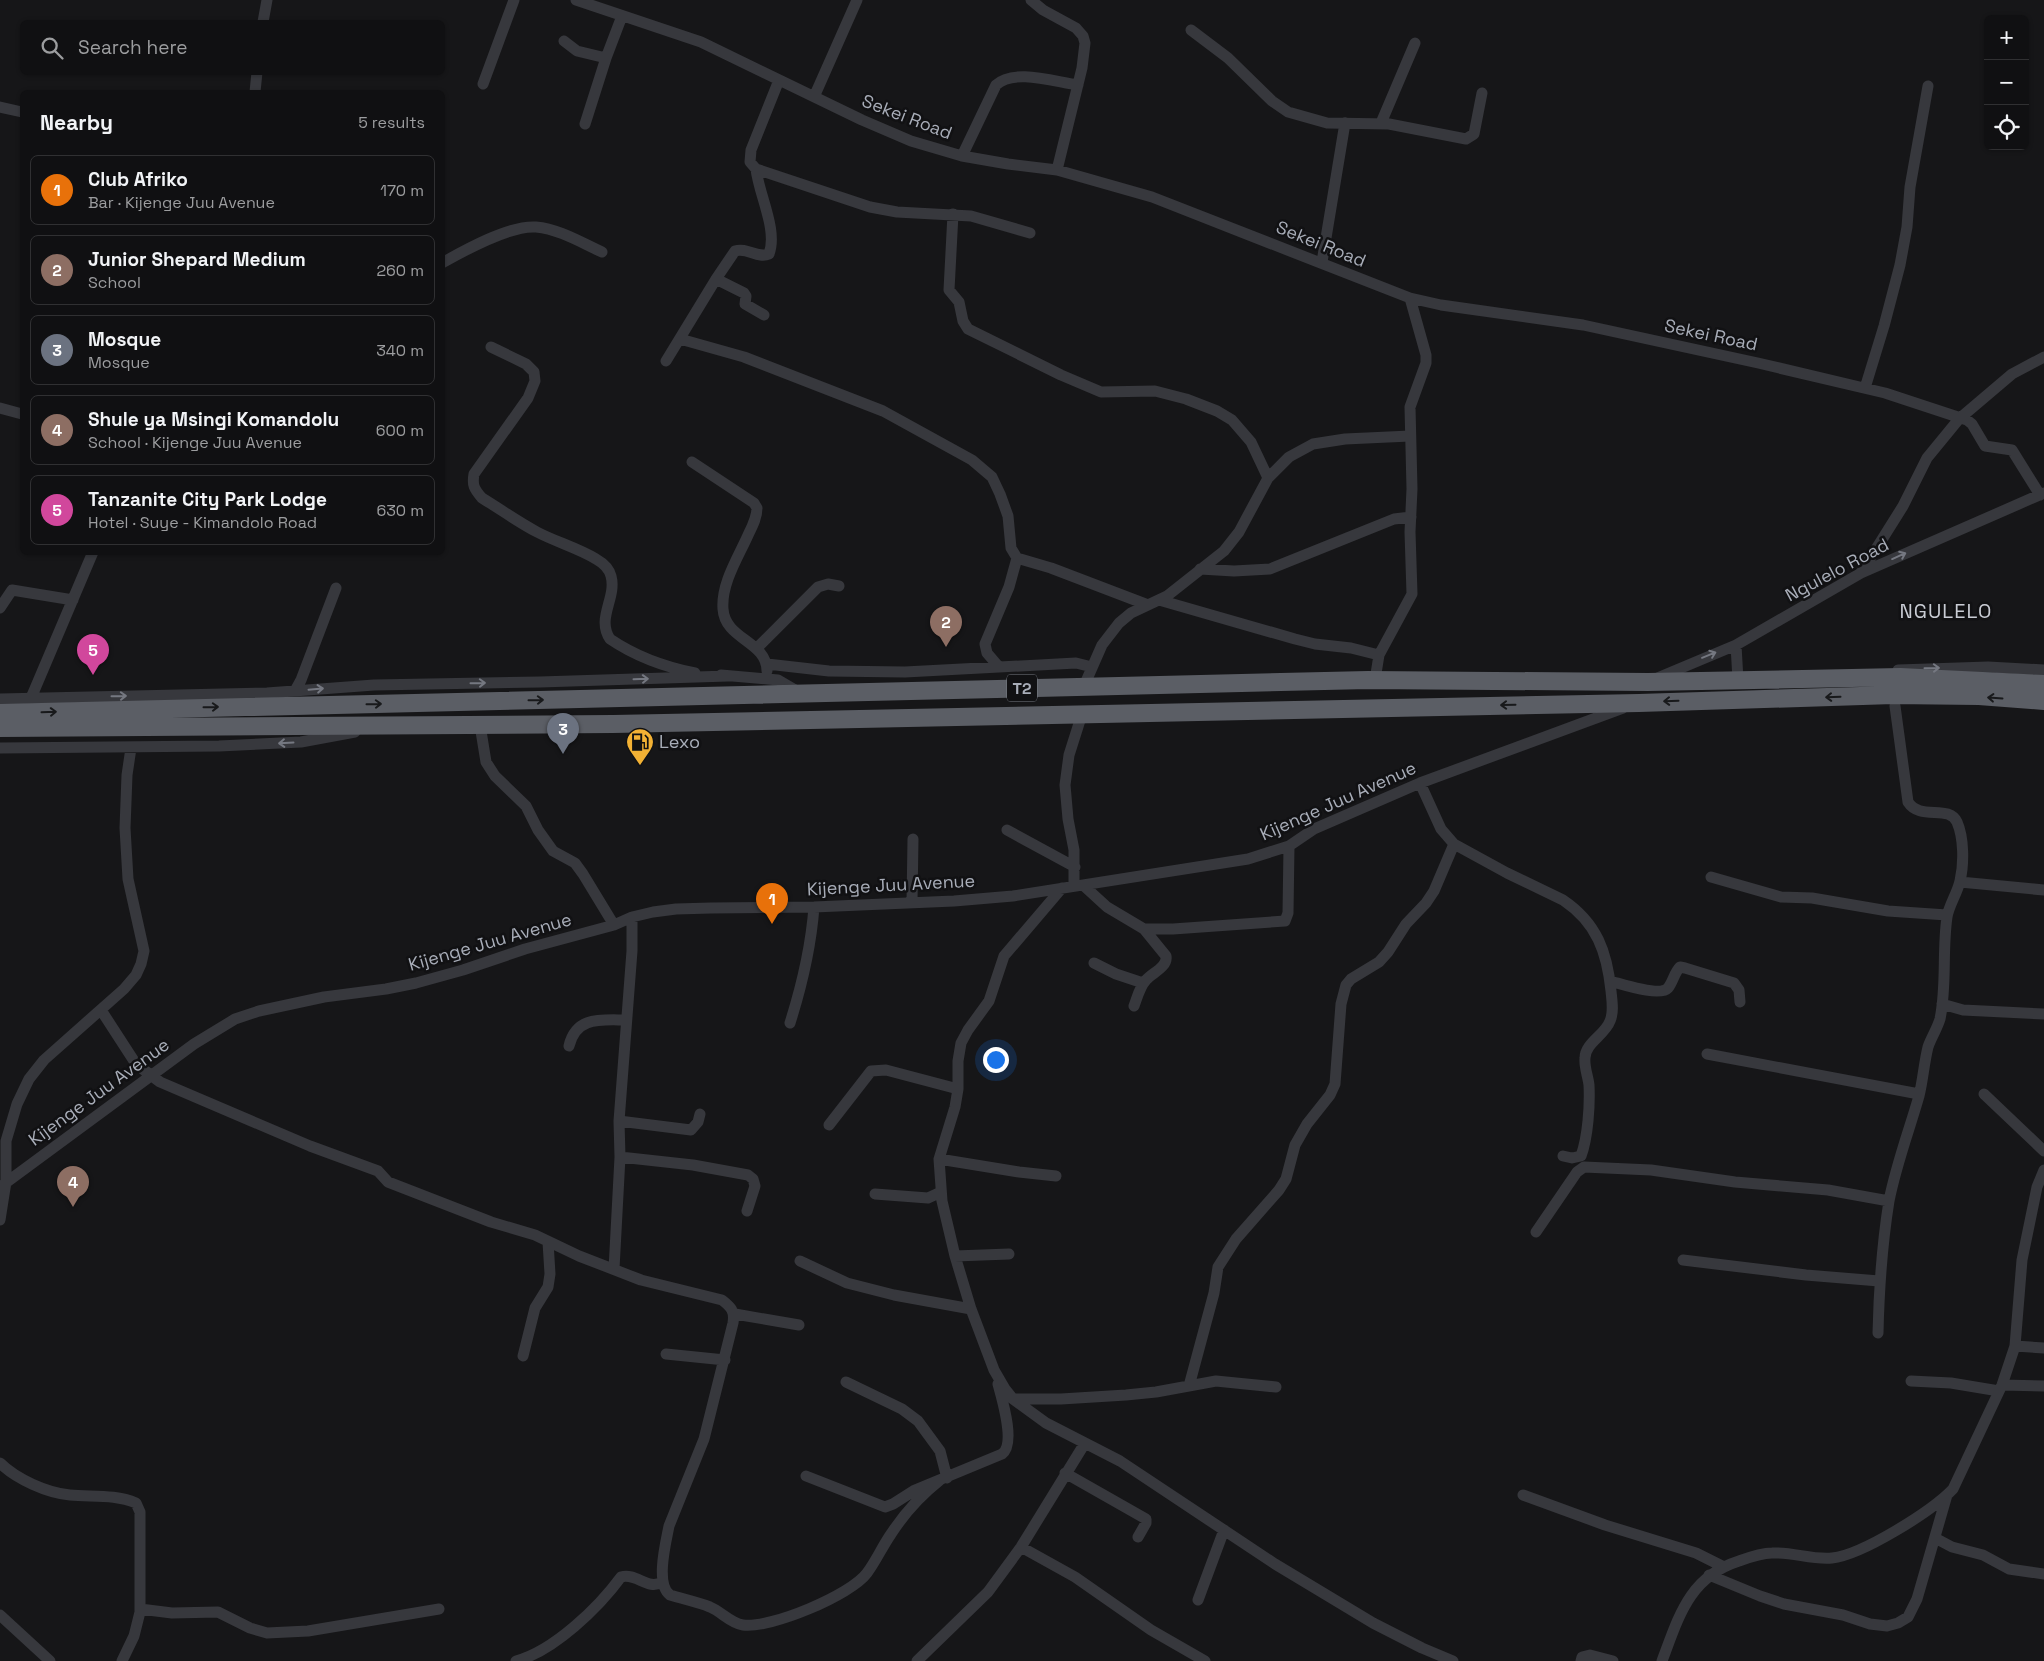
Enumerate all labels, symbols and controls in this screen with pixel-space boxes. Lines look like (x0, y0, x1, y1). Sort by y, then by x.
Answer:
map controls (1984, 15, 2029, 150)
button: + (1984, 15, 2029, 60)
search box (20, 20, 445, 75)
icon: search (38, 34, 66, 62)
text: Search here (78, 35, 188, 60)
button: − (1984, 60, 2029, 105)
street label: Sekei Road (859, 89, 956, 144)
button: locate (1984, 105, 2029, 150)
text: Nearby (40, 109, 113, 136)
text: 5 results (358, 112, 425, 133)
text: Club Afriko (88, 167, 188, 192)
text: 1 (53, 180, 61, 201)
text: 170 m (380, 180, 424, 201)
text: Bar · Kijenge Juu Avenue (88, 192, 275, 213)
street label: Sekei Road (1273, 215, 1369, 272)
text: Junior Shepard Medium (88, 247, 306, 272)
text: 2 (52, 260, 62, 281)
text: 260 m (376, 260, 424, 281)
text: School (88, 272, 141, 293)
street label: Sekei Road (1662, 313, 1760, 356)
text: Mosque (88, 327, 161, 352)
text: 3 (52, 340, 62, 361)
text: 340 m (376, 340, 424, 361)
text: Mosque (88, 352, 150, 373)
text: Shule ya Msingi Komandolu (88, 407, 339, 432)
text: 4 (52, 420, 62, 441)
text: 600 m (376, 420, 424, 441)
text: School · Kijenge Juu Avenue (88, 432, 302, 453)
text: Tanzanite City Park Lodge (88, 487, 327, 512)
text: 5 (52, 500, 62, 521)
text: 630 m (376, 500, 424, 521)
text: Hotel · Suye - Kimandolo Road (88, 512, 317, 533)
street label: Ngulelo Road (1781, 533, 1892, 606)
one-way arrow (1891, 550, 1906, 560)
district label: NGULELO (1900, 598, 1992, 624)
pin: 2 (930, 606, 962, 647)
pin: 5 (77, 634, 109, 675)
one-way arrow (1701, 650, 1716, 660)
one-way arrow (1924, 663, 1940, 673)
one-way arrow (633, 674, 649, 683)
road number: T2 (1007, 674, 1037, 701)
one-way arrow (470, 678, 486, 688)
one-way arrow (308, 685, 324, 694)
one-way arrow (110, 691, 126, 701)
one-way arrow (1825, 692, 1841, 701)
one-way arrow (1988, 693, 2004, 702)
one-way arrow (528, 695, 544, 705)
one-way arrow (1663, 697, 1679, 706)
one-way arrow (365, 699, 381, 709)
one-way arrow (1500, 700, 1516, 710)
one-way arrow (203, 703, 219, 712)
one-way arrow (40, 707, 56, 717)
pin: 3 (547, 713, 579, 754)
fuel station icon: Lexo (625, 727, 655, 766)
place label: Lexo (659, 730, 700, 753)
one-way arrow (279, 738, 295, 747)
street label: Kijenge Juu Avenue (1256, 756, 1419, 845)
street label: Kijenge Juu Avenue (806, 869, 976, 900)
pin: 1 (756, 883, 788, 924)
street label: Kijenge Juu Avenue (406, 907, 574, 976)
street label: Kijenge Juu Avenue (24, 1033, 174, 1150)
your location (983, 1047, 1009, 1073)
pin: 4 (57, 1166, 89, 1207)

